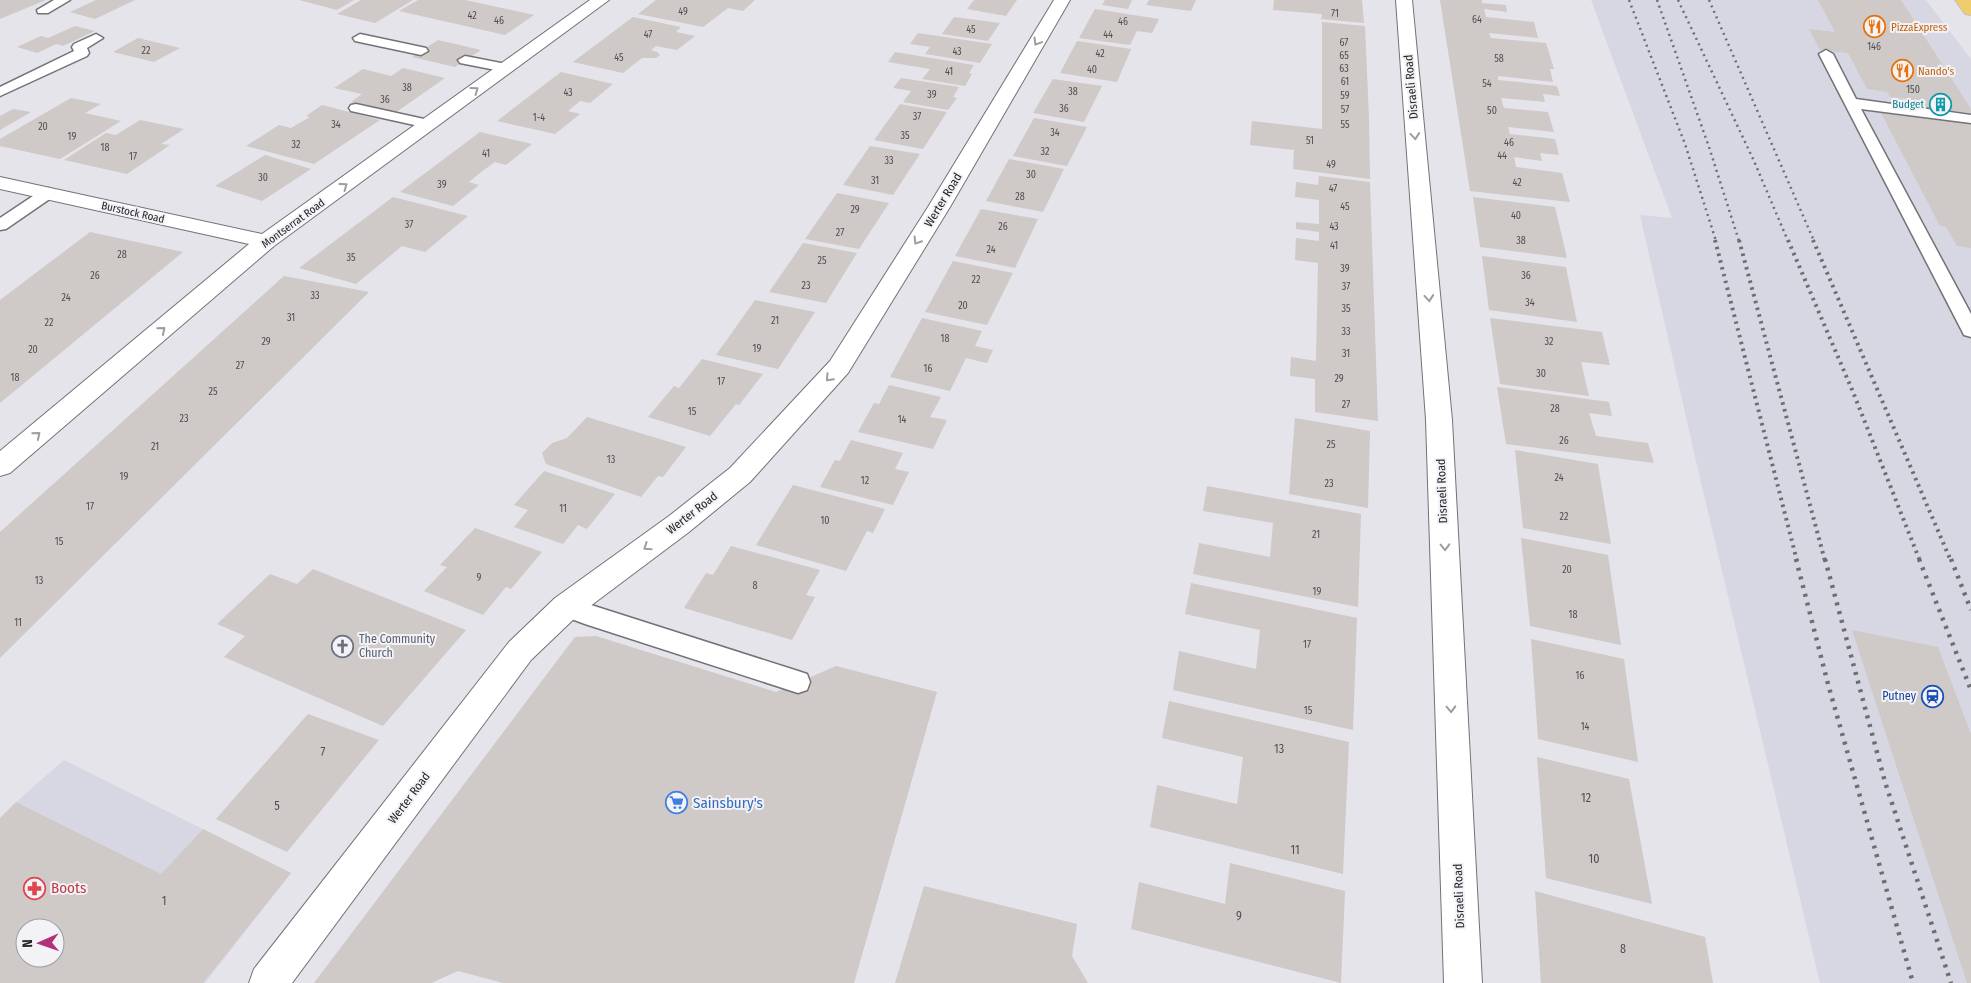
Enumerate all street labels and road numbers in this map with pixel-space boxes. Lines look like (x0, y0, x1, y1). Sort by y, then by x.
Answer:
street label: Disraeli Road (1401, 54, 1421, 120)
street label: Werter Road (921, 170, 965, 230)
street label: Montserrat Road (259, 196, 327, 251)
street label: Burstock Road (100, 199, 166, 226)
street label: Disraeli Road (1434, 458, 1450, 524)
street label: Werter Road (664, 489, 720, 537)
street label: Werter Road (385, 770, 433, 826)
street label: Disraeli Road (1451, 863, 1467, 929)

